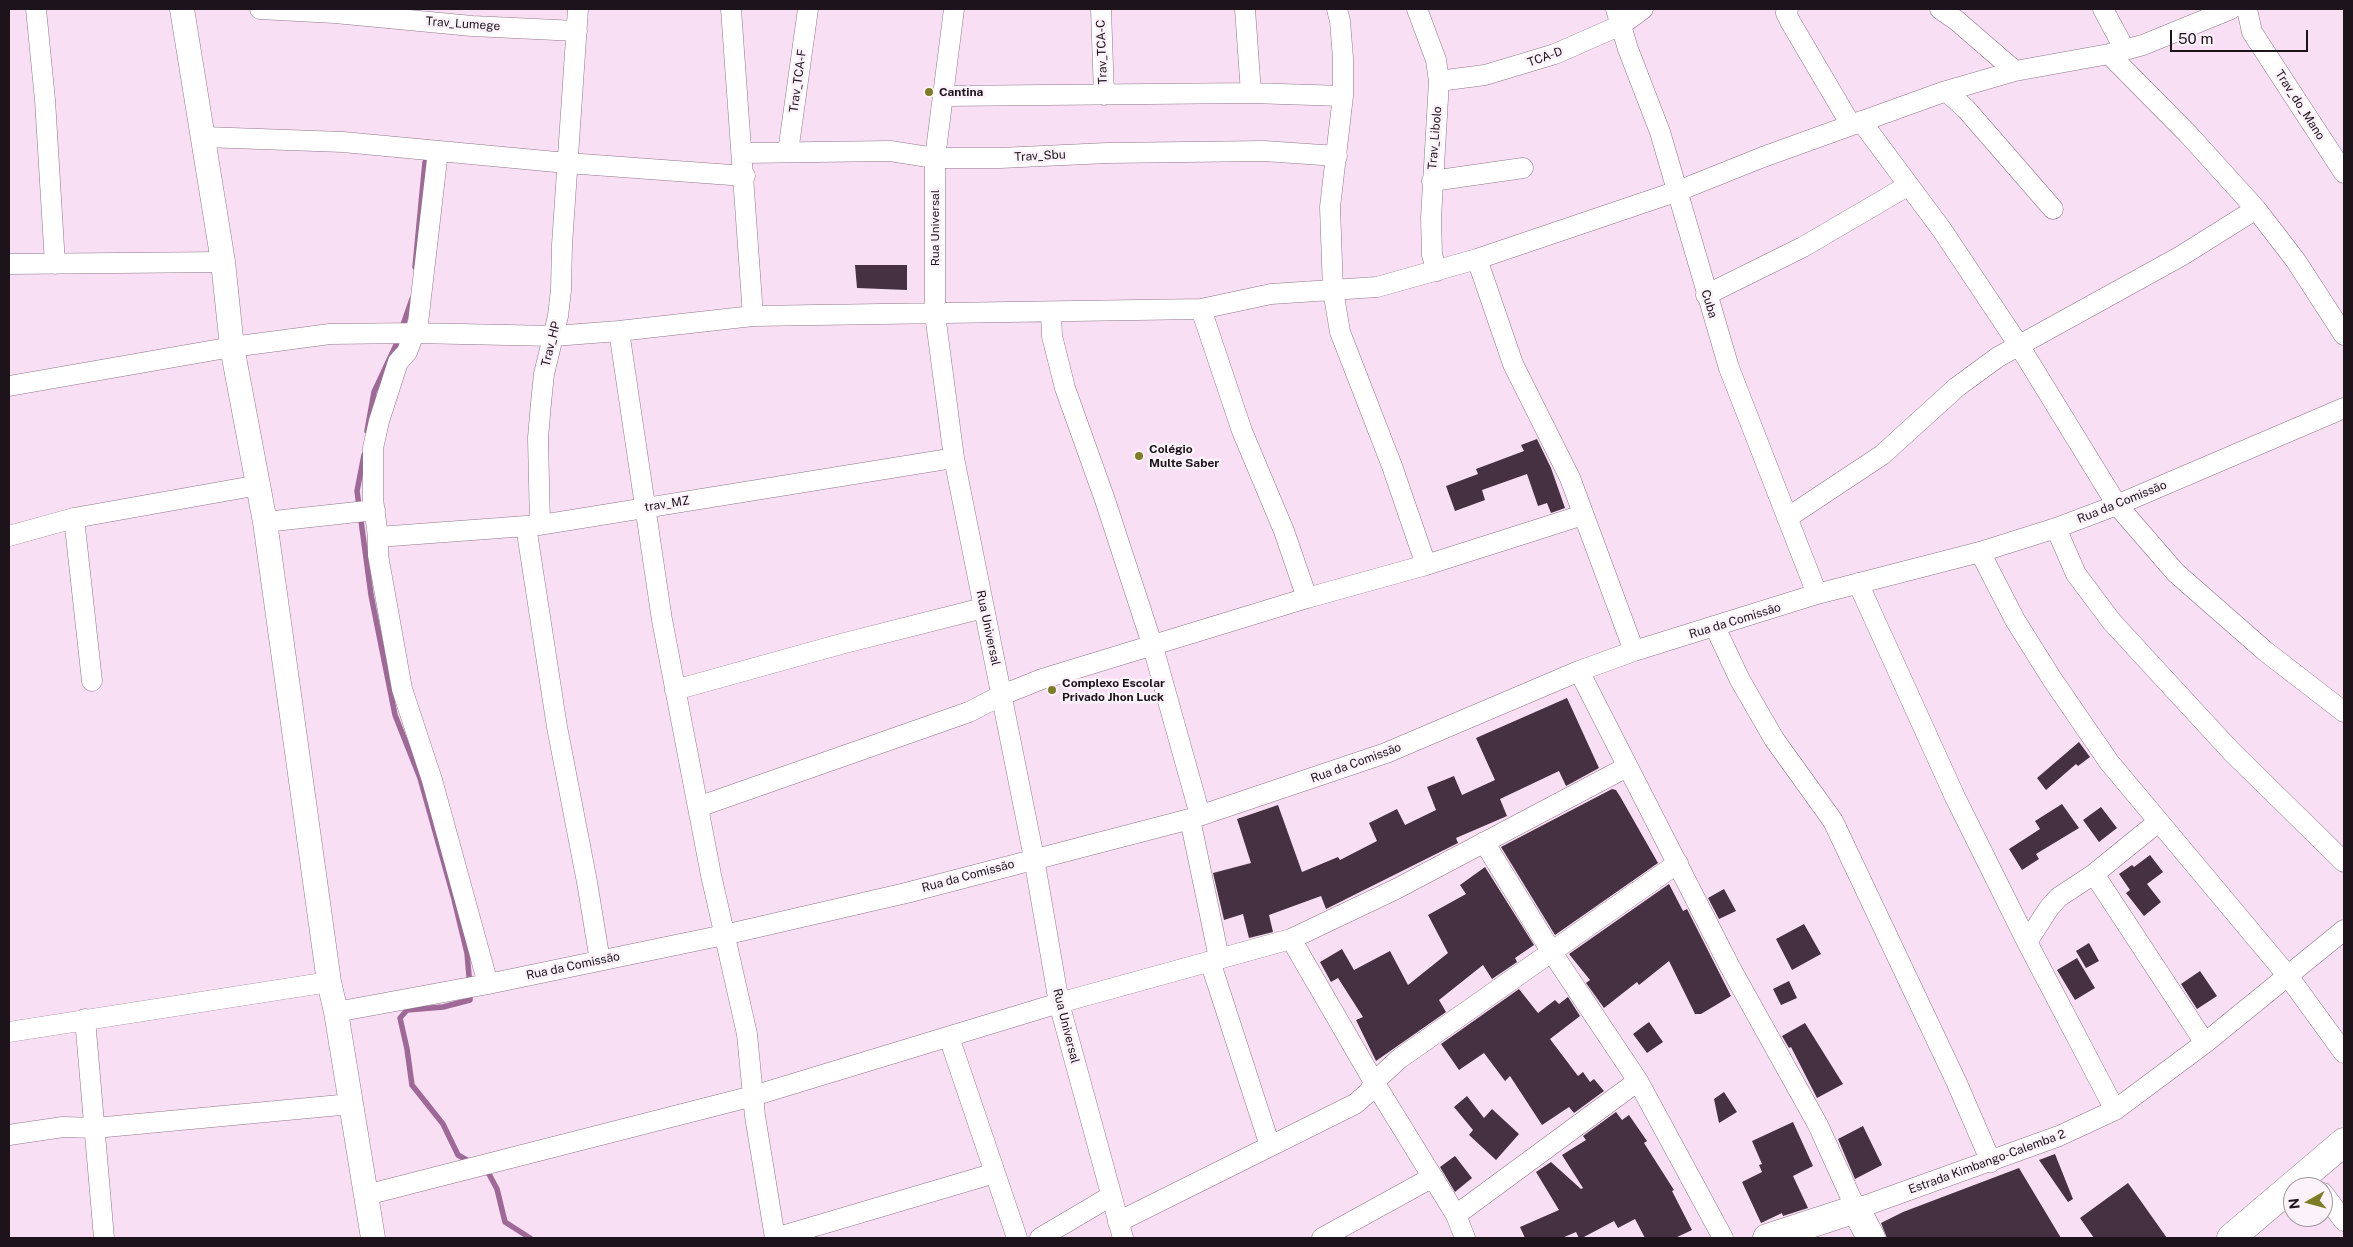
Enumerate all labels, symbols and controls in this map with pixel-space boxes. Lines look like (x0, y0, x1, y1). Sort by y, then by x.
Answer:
street label: Trav_Lumege (425, 14, 501, 34)
street label: Trav_TCA-C (1094, 19, 1110, 85)
scale bar (2173, 20, 2310, 52)
text: 50 m (2178, 30, 2213, 47)
street label: TCA-D (1526, 44, 1564, 70)
street label: Trav_TCA-F (786, 49, 810, 113)
street label: Trav_do_Mano (2272, 67, 2328, 143)
place label: Cantina (939, 85, 983, 99)
marker: Cantina (923, 86, 935, 98)
street label: Trav_Libolo (1425, 106, 1445, 170)
street label: Trav_Sbu (1014, 147, 1066, 165)
street label: Rua Universal (928, 190, 942, 266)
street label: Cuba (1698, 288, 1720, 320)
street label: Trav_HP (538, 320, 564, 368)
place label: Colégio Multe Saber (1149, 442, 1219, 470)
marker: Colégio Multe Saber (1133, 450, 1145, 462)
street label: Rua da Comissão (2075, 477, 2169, 527)
street label: trav_MZ (643, 493, 691, 515)
street label: Rua Universal (973, 589, 1003, 667)
street label: Rua da Comissão (1687, 600, 1783, 642)
place label: Complexo Escolar Privado Jhon Luck (1062, 676, 1165, 704)
marker: Complexo Escolar Privado Jhon Luck (1046, 684, 1058, 696)
street label: Rua da Comissão (1309, 740, 1403, 786)
street label: Rua da Comissão (920, 857, 1016, 895)
street label: Rua da Comissão (525, 949, 621, 983)
street label: Rua Universal (1050, 987, 1082, 1065)
street label: Estrada Kimbango-Calemba 2 (1907, 1127, 2067, 1197)
north arrow (2283, 1177, 2333, 1227)
text: N (2285, 1197, 2303, 1210)

